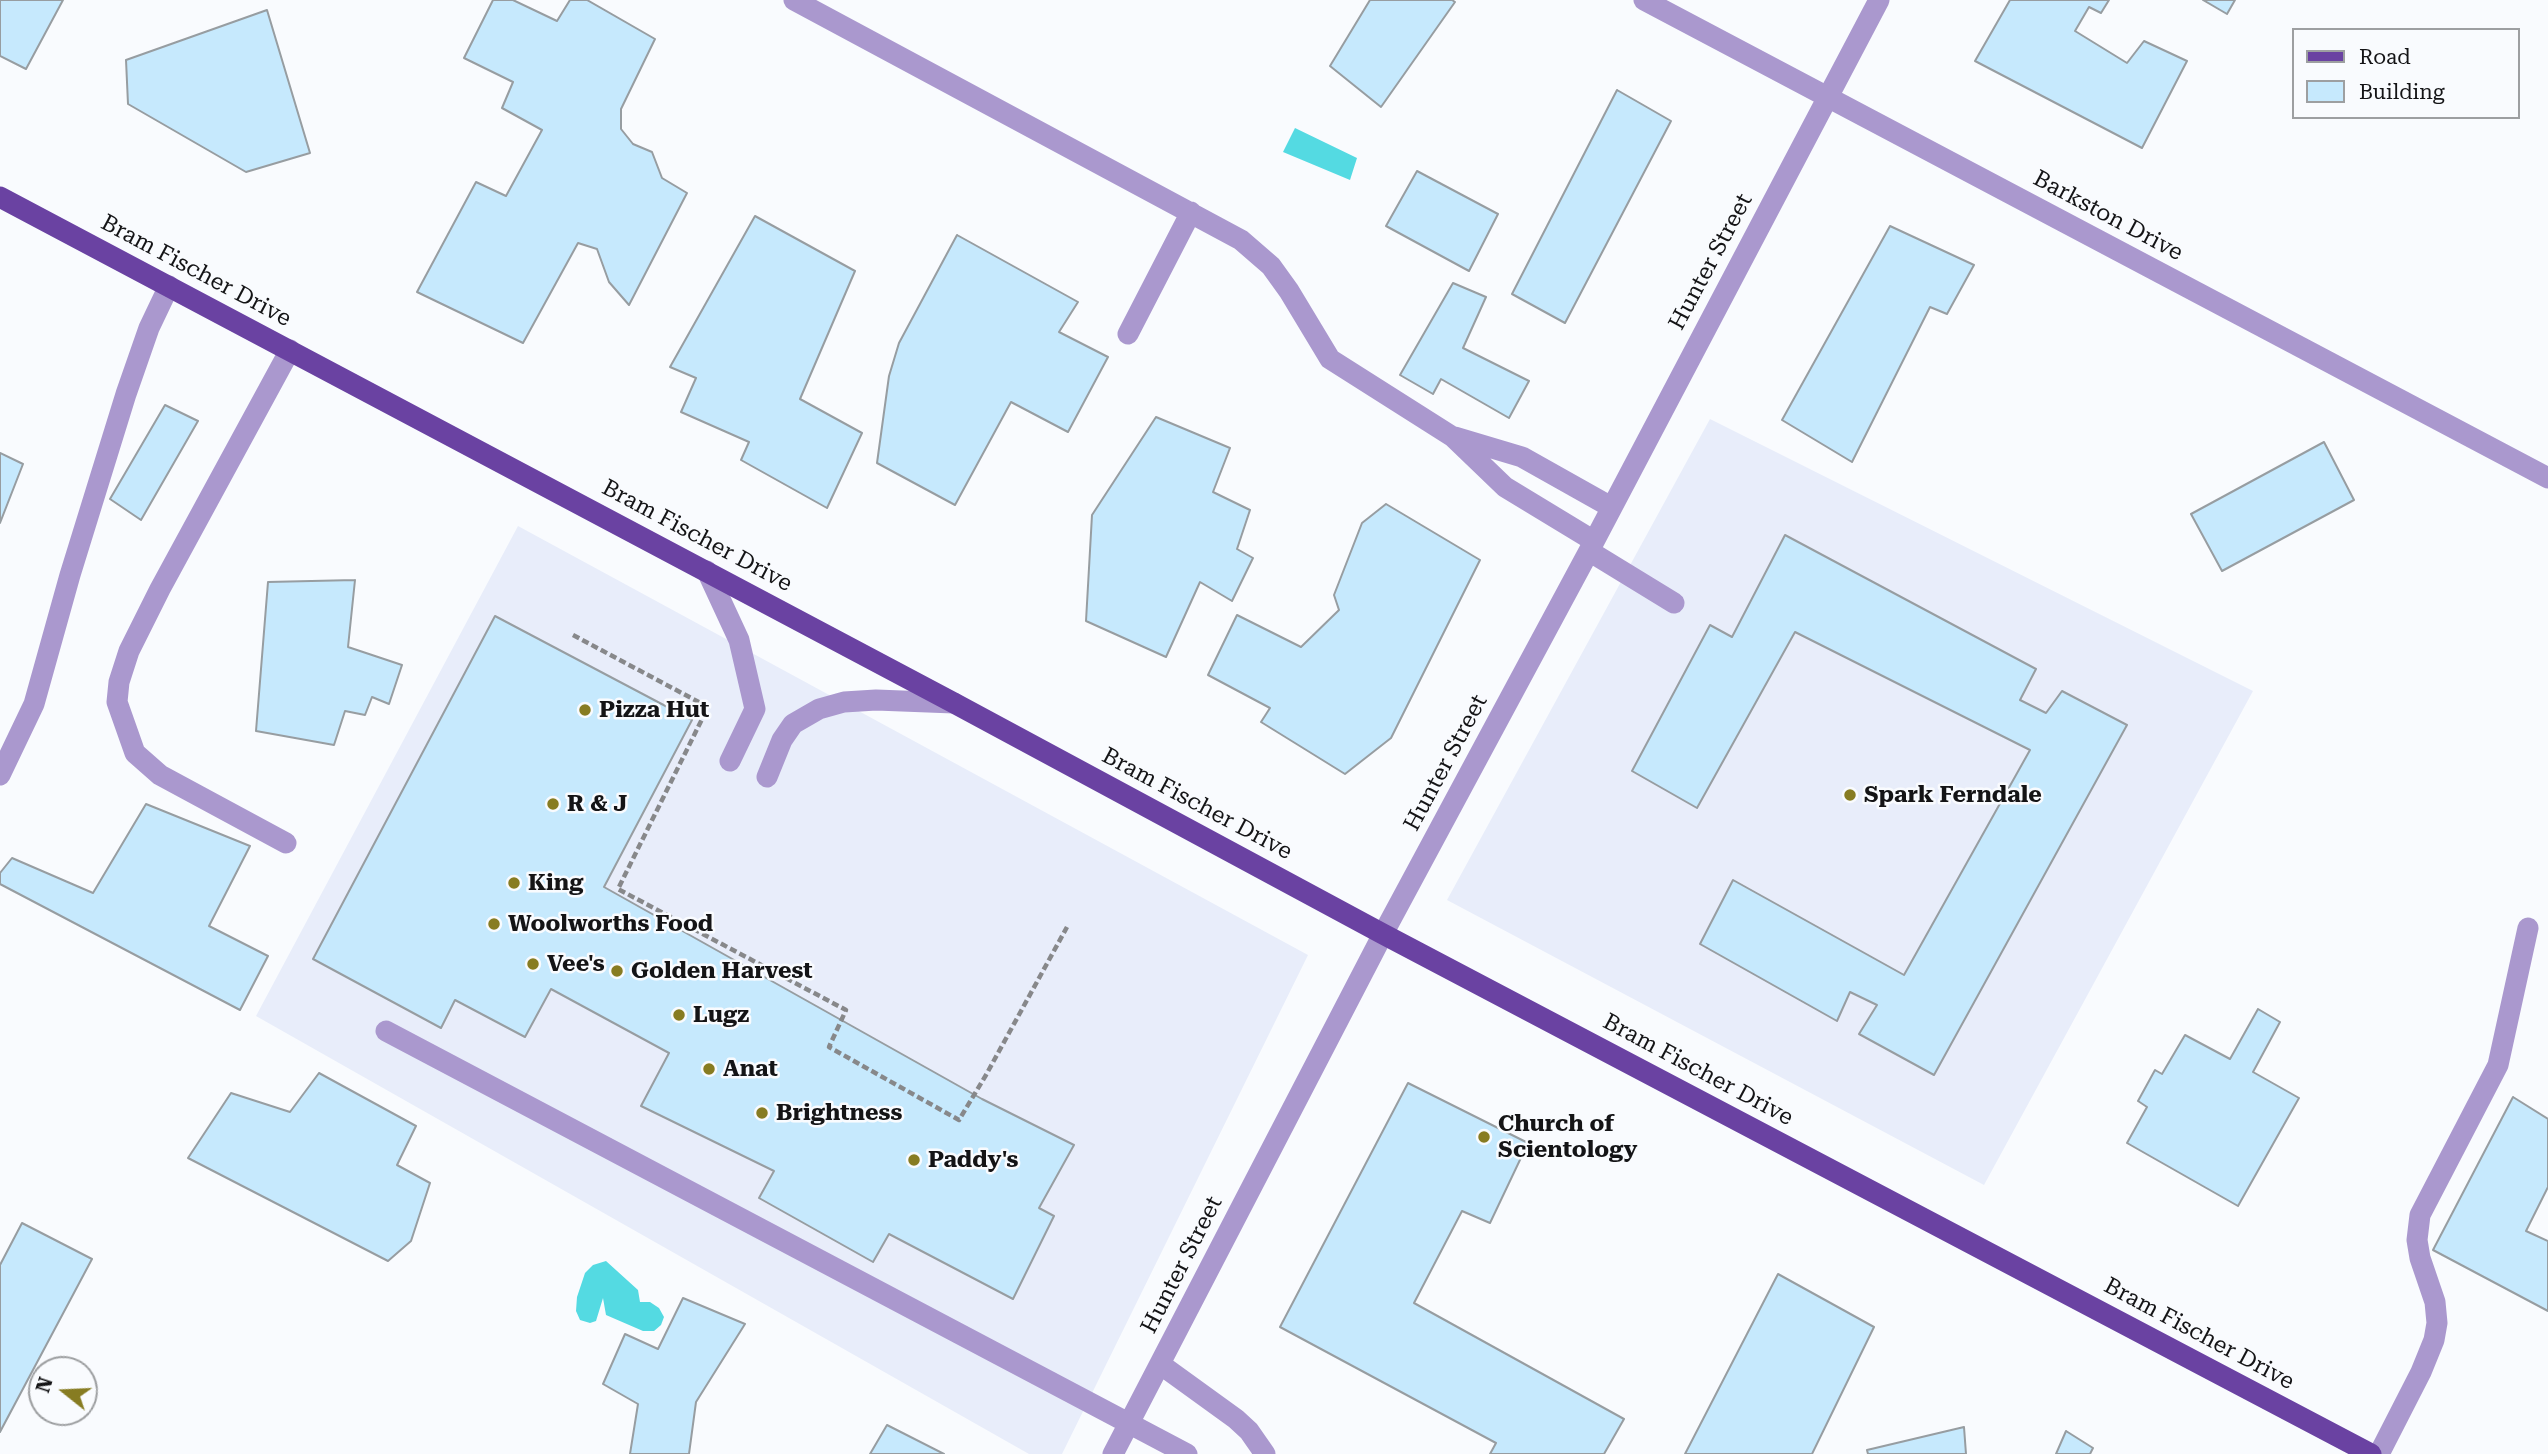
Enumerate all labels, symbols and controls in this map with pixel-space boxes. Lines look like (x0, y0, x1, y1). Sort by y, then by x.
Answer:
legend (2292, 28, 2520, 119)
text: Road (2359, 45, 2411, 69)
text: Building (2359, 80, 2445, 104)
street label: Barkston Drive (2028, 165, 2188, 267)
street label: Hunter Street (1664, 189, 1758, 335)
street label: Bram Fischer Drive (96, 209, 296, 333)
street label: Bram Fischer Drive (597, 474, 797, 598)
street label: Hunter Street (1399, 690, 1493, 836)
place label: Pizza Hut (599, 696, 709, 724)
marker: Pizza Hut (577, 702, 593, 718)
street label: Bram Fischer Drive (1097, 742, 1297, 866)
place label: Spark Ferndale (1864, 781, 2042, 809)
marker: Spark Ferndale (1842, 787, 1858, 803)
place label: R & J (567, 790, 627, 818)
marker: R & J (545, 796, 561, 812)
place label: King (528, 869, 583, 897)
marker: King (506, 875, 522, 891)
place label: Woolworths Food (508, 910, 713, 938)
marker: Woolworths Food (486, 916, 502, 932)
place label: Vee's (547, 950, 605, 978)
marker: Vee's (525, 956, 541, 972)
place label: Golden Harvest (631, 957, 813, 985)
marker: Golden Harvest (609, 963, 625, 979)
place label: Lugz (693, 1001, 749, 1029)
marker: Lugz (671, 1007, 687, 1023)
street label: Bram Fischer Drive (1598, 1008, 1798, 1132)
place label: Anat (723, 1055, 778, 1083)
marker: Anat (701, 1061, 717, 1077)
place label: Brightness (776, 1099, 902, 1127)
marker: Brightness (754, 1105, 770, 1121)
place label: Church of Scientology (1498, 1110, 1637, 1164)
marker: Church of Scientology (1476, 1129, 1492, 1145)
place label: Paddy's (928, 1146, 1018, 1174)
marker: Paddy's (906, 1152, 922, 1168)
street label: Hunter Street (1136, 1192, 1228, 1338)
street label: Bram Fischer Drive (2099, 1272, 2299, 1396)
north arrow (28, 1356, 98, 1426)
text: N (31, 1374, 58, 1395)

